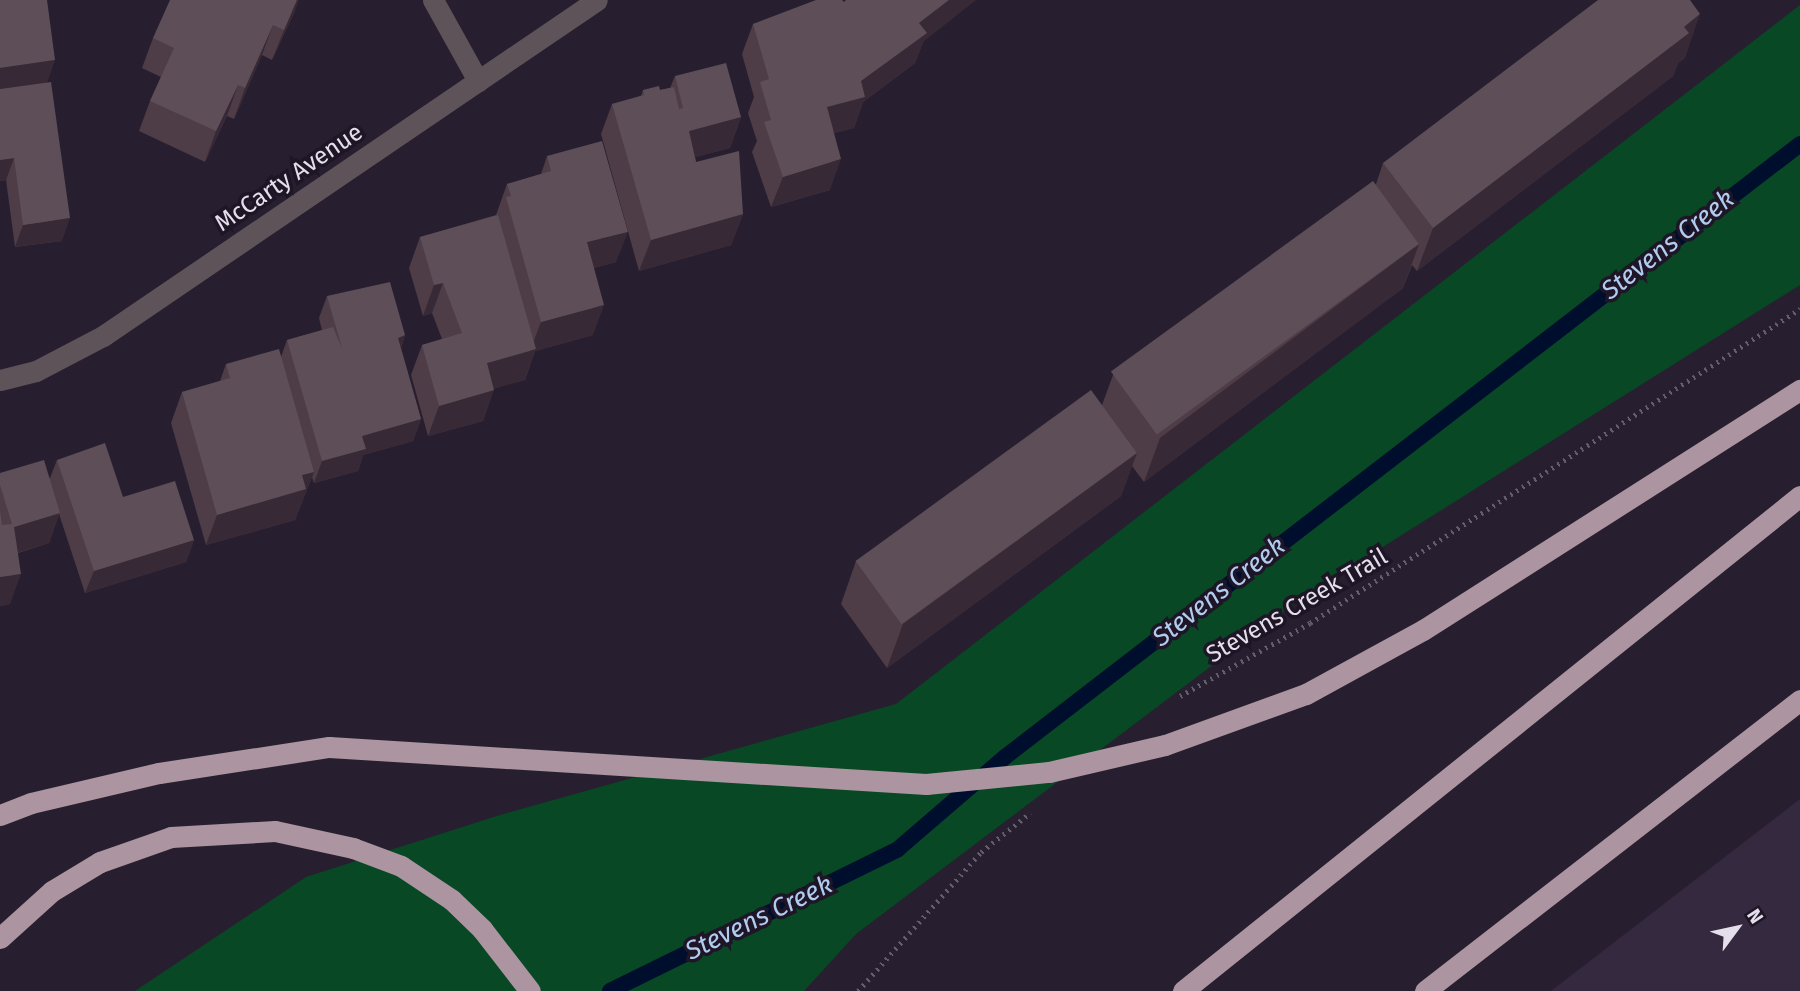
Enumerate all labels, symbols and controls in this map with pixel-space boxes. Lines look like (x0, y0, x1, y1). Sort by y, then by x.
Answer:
street label: McCarty Avenue (210, 118, 368, 238)
water label: Stevens Creek (1595, 183, 1741, 307)
water label: Stevens Creek (1146, 530, 1292, 654)
street label: Stevens Creek Trail (1201, 542, 1393, 670)
water label: Stevens Creek (680, 869, 838, 967)
north arrow (1702, 893, 1772, 963)
text: N (1742, 905, 1768, 928)

